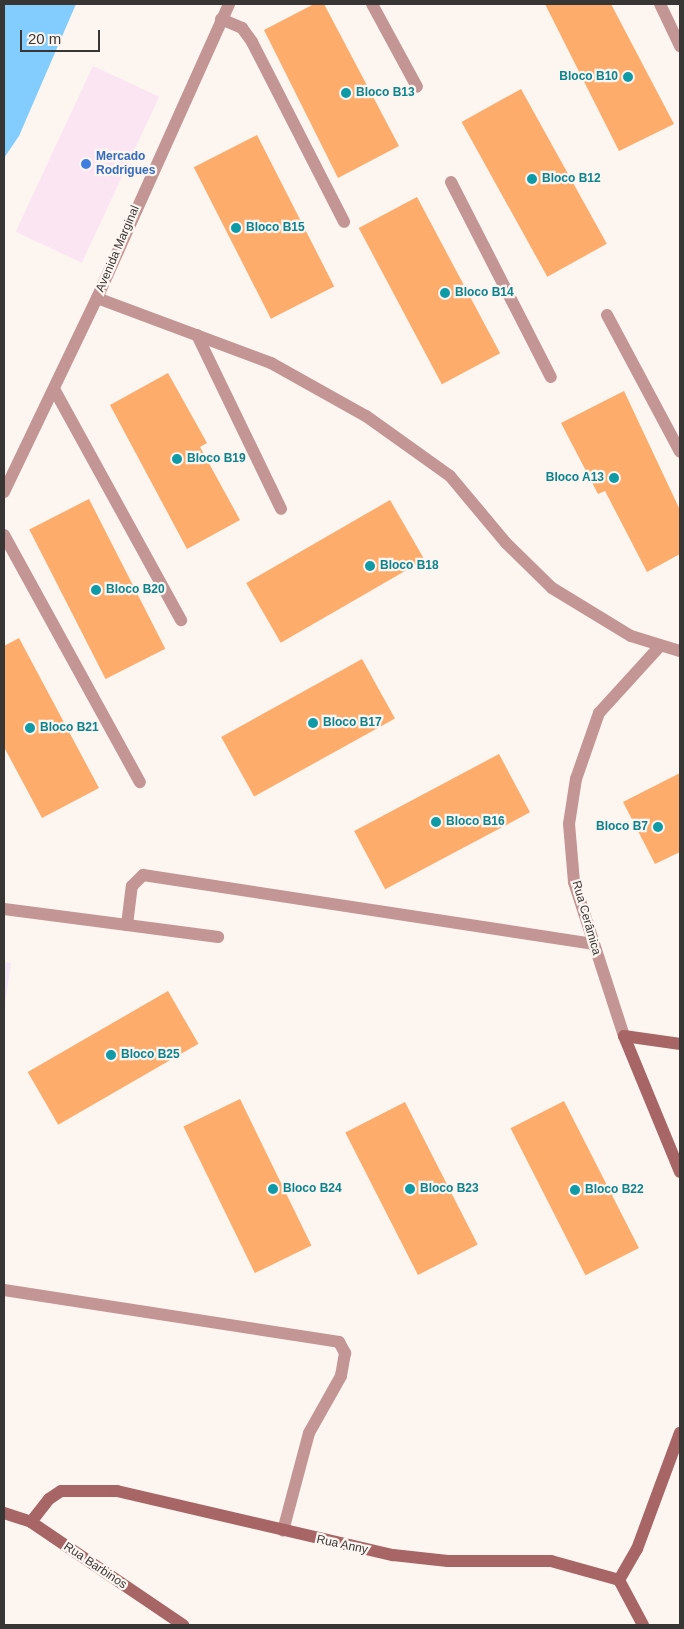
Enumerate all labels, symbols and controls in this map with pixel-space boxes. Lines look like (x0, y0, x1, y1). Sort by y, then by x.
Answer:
scale bar (22, 20, 102, 52)
text: 20 m (28, 30, 61, 47)
place label: Bloco B10 (559, 70, 618, 84)
marker: Bloco B10 (622, 71, 634, 83)
place label: Bloco B13 (356, 86, 415, 100)
marker: Bloco B13 (340, 87, 352, 99)
place label: Mercado Rodrigues (96, 150, 155, 178)
marker: Mercado Rodrigues (80, 158, 92, 170)
place label: Bloco B12 (542, 172, 601, 186)
marker: Bloco B12 (526, 173, 538, 185)
street label: Avenida Marginal (93, 204, 143, 294)
place label: Bloco B15 (246, 221, 305, 235)
marker: Bloco B15 (230, 222, 242, 234)
place label: Bloco B14 (455, 286, 514, 300)
marker: Bloco B14 (439, 287, 451, 299)
place label: Bloco B19 (187, 452, 246, 466)
marker: Bloco B19 (171, 453, 183, 465)
place label: Bloco A13 (545, 471, 604, 485)
marker: Bloco A13 (608, 472, 620, 484)
place label: Bloco B18 (380, 559, 439, 573)
marker: Bloco B18 (364, 560, 376, 572)
place label: Bloco B20 (106, 583, 165, 597)
marker: Bloco B20 (90, 584, 102, 596)
place label: Bloco B17 (323, 716, 382, 730)
marker: Bloco B17 (307, 717, 319, 729)
place label: Bloco B21 (40, 721, 99, 735)
marker: Bloco B21 (24, 722, 36, 734)
place label: Bloco B16 (446, 815, 505, 829)
marker: Bloco B16 (430, 816, 442, 828)
place label: Bloco B7 (596, 820, 648, 834)
marker: Bloco B7 (652, 821, 664, 833)
street label: Rua Cerâmica (569, 879, 603, 957)
place label: Bloco B25 (121, 1048, 180, 1062)
marker: Bloco B25 (105, 1049, 117, 1061)
place label: Bloco B24 (283, 1182, 342, 1196)
place label: Bloco B23 (420, 1182, 479, 1196)
marker: Bloco B24 (267, 1183, 279, 1195)
marker: Bloco B23 (404, 1183, 416, 1195)
place label: Bloco B22 (585, 1183, 644, 1197)
marker: Bloco B22 (569, 1184, 581, 1196)
street label: Rua Anny (315, 1532, 369, 1558)
street label: Rua Barbinos (61, 1540, 129, 1592)

